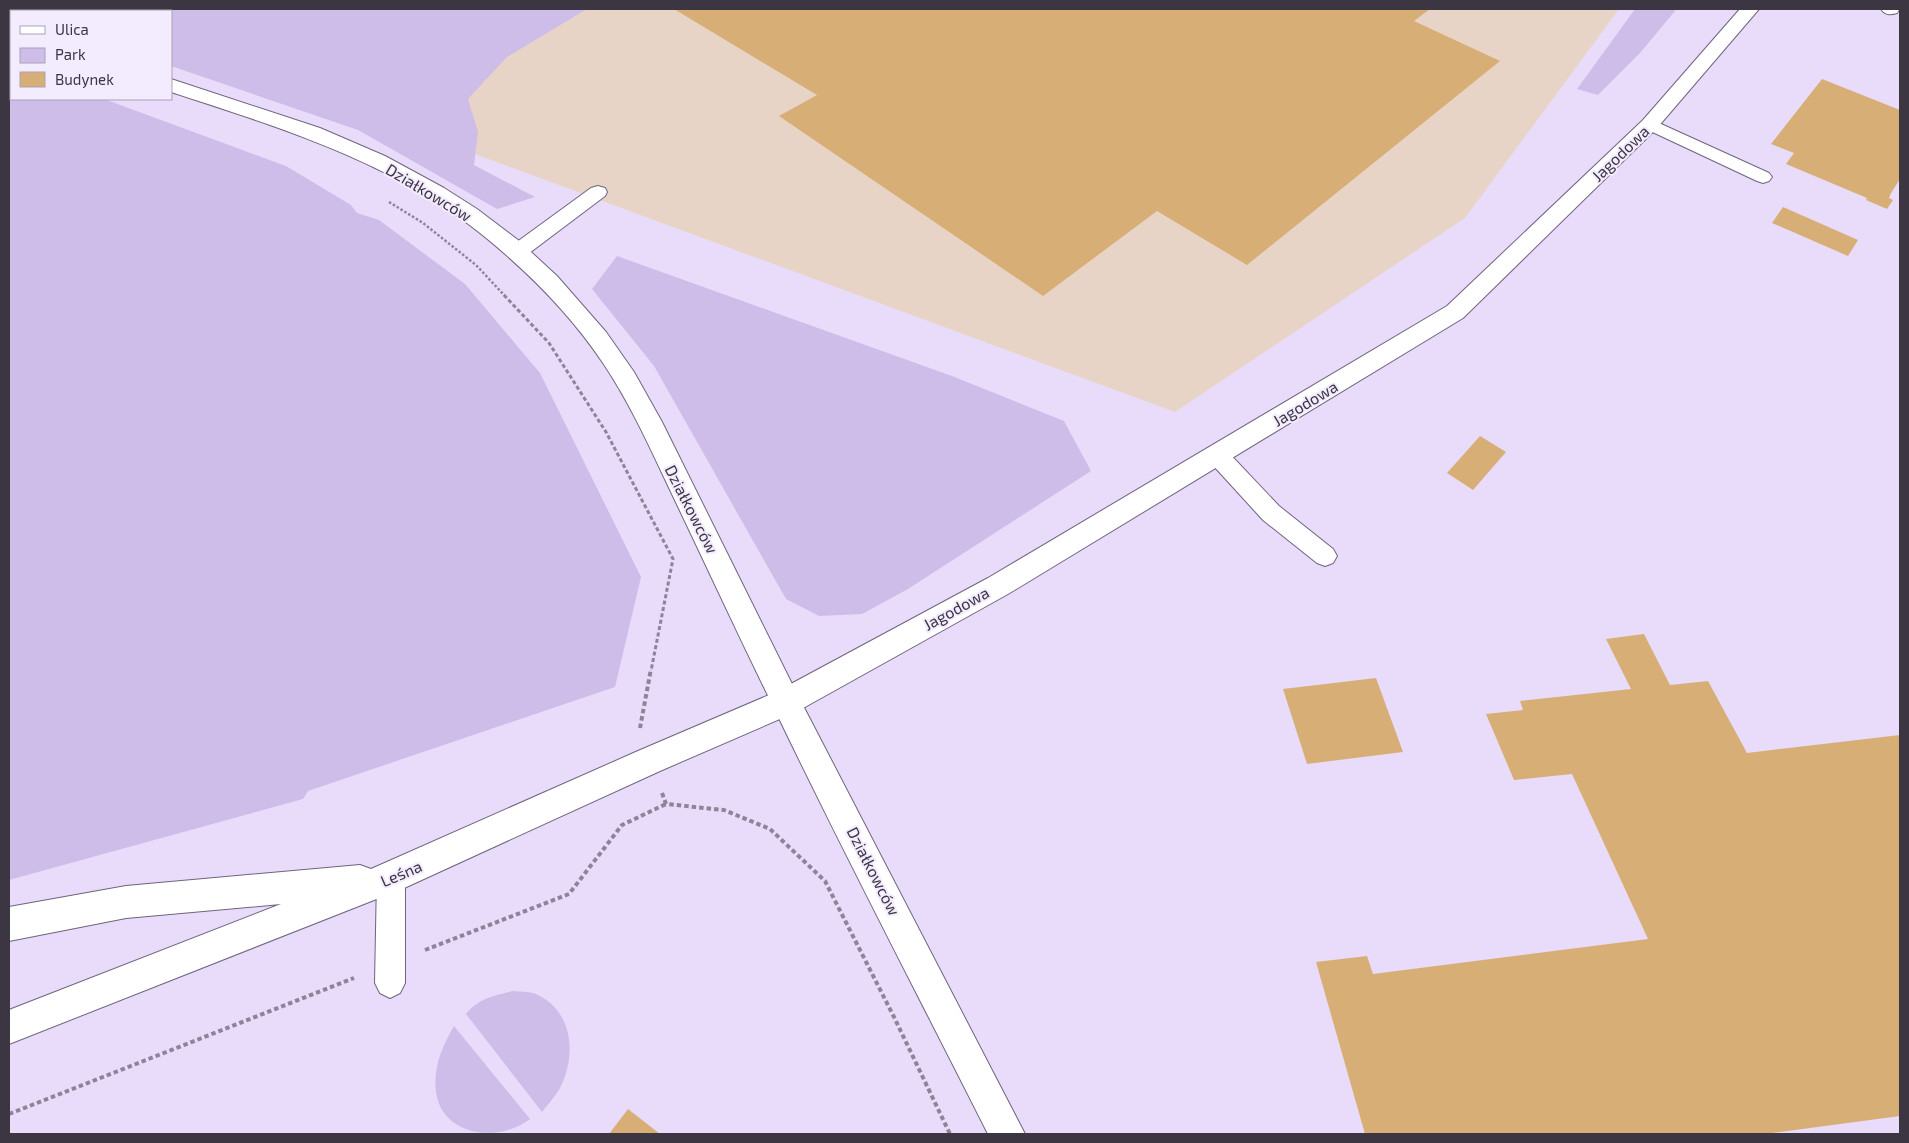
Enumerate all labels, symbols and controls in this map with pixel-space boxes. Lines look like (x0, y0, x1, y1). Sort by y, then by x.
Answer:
legend (10, 10, 172, 100)
text: Ulica (55, 20, 89, 38)
text: Park (55, 45, 86, 63)
text: Budynek (55, 70, 114, 88)
street label: Jagodowa (1587, 121, 1653, 185)
street label: Działkowców (383, 159, 475, 225)
street label: Jagodowa (1269, 376, 1341, 430)
street label: Działkowców (662, 462, 722, 556)
street label: Jagodowa (920, 582, 992, 634)
street label: Działkowców (844, 824, 904, 918)
street label: Leśna (377, 856, 425, 890)

